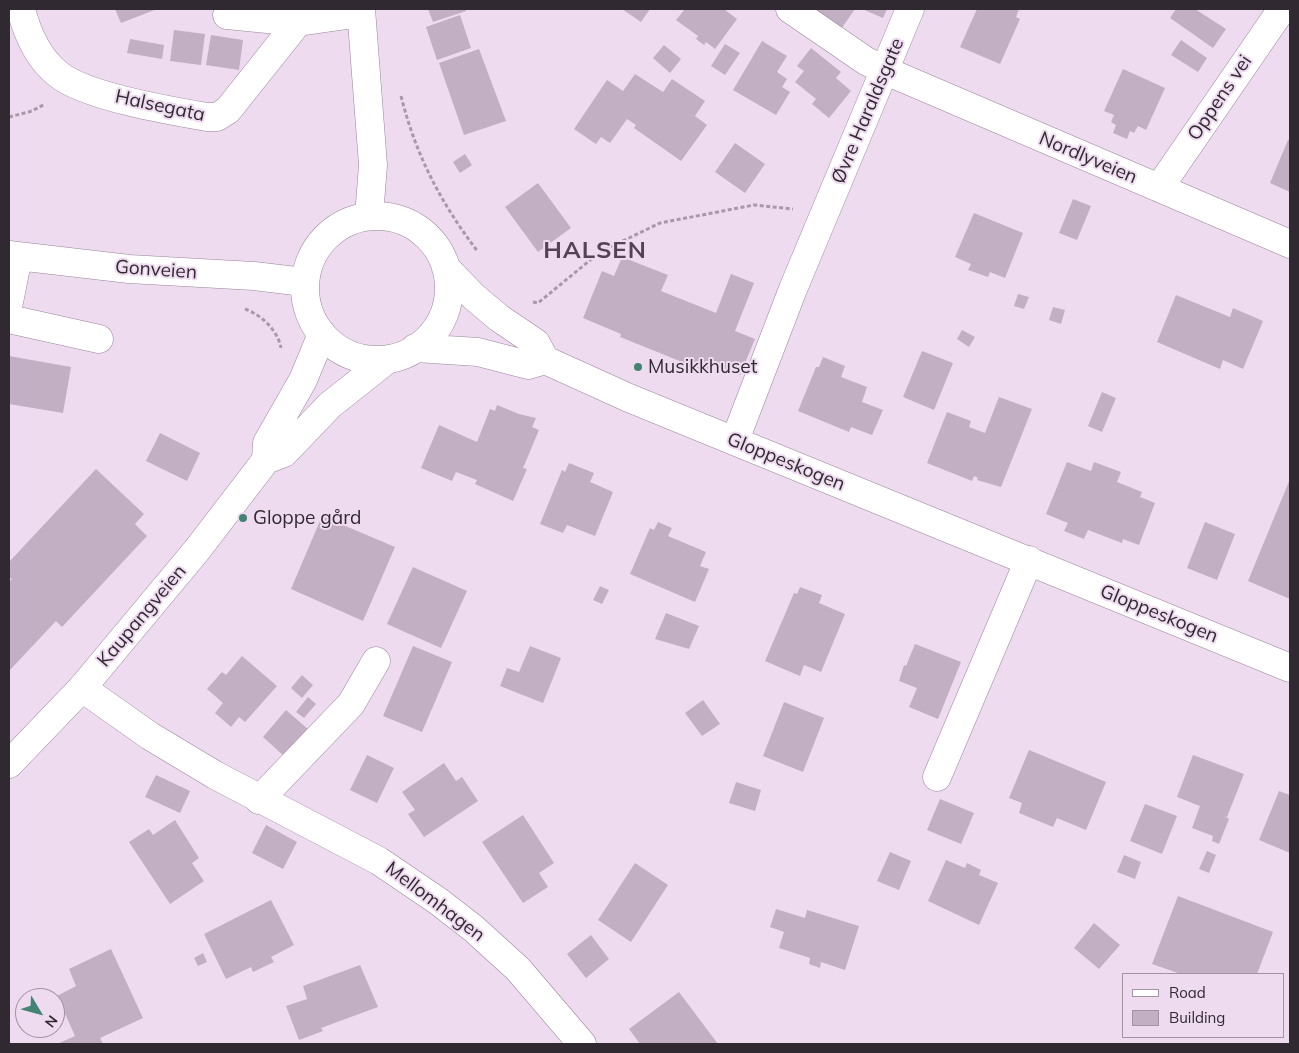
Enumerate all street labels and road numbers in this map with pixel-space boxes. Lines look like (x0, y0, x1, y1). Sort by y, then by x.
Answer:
street label: Øvre Haraldsgate (827, 35, 909, 187)
street label: Oppens vei (1183, 51, 1257, 145)
street label: Halsegata (113, 85, 207, 127)
street label: Nordlyveien (1036, 127, 1140, 189)
street label: Gonveien (114, 256, 198, 284)
street label: Gloppeskogen (724, 428, 848, 496)
street label: Kaupangveien (93, 560, 191, 672)
street label: Gloppeskogen (1097, 580, 1221, 648)
street label: Mellomhagen (381, 857, 489, 947)

